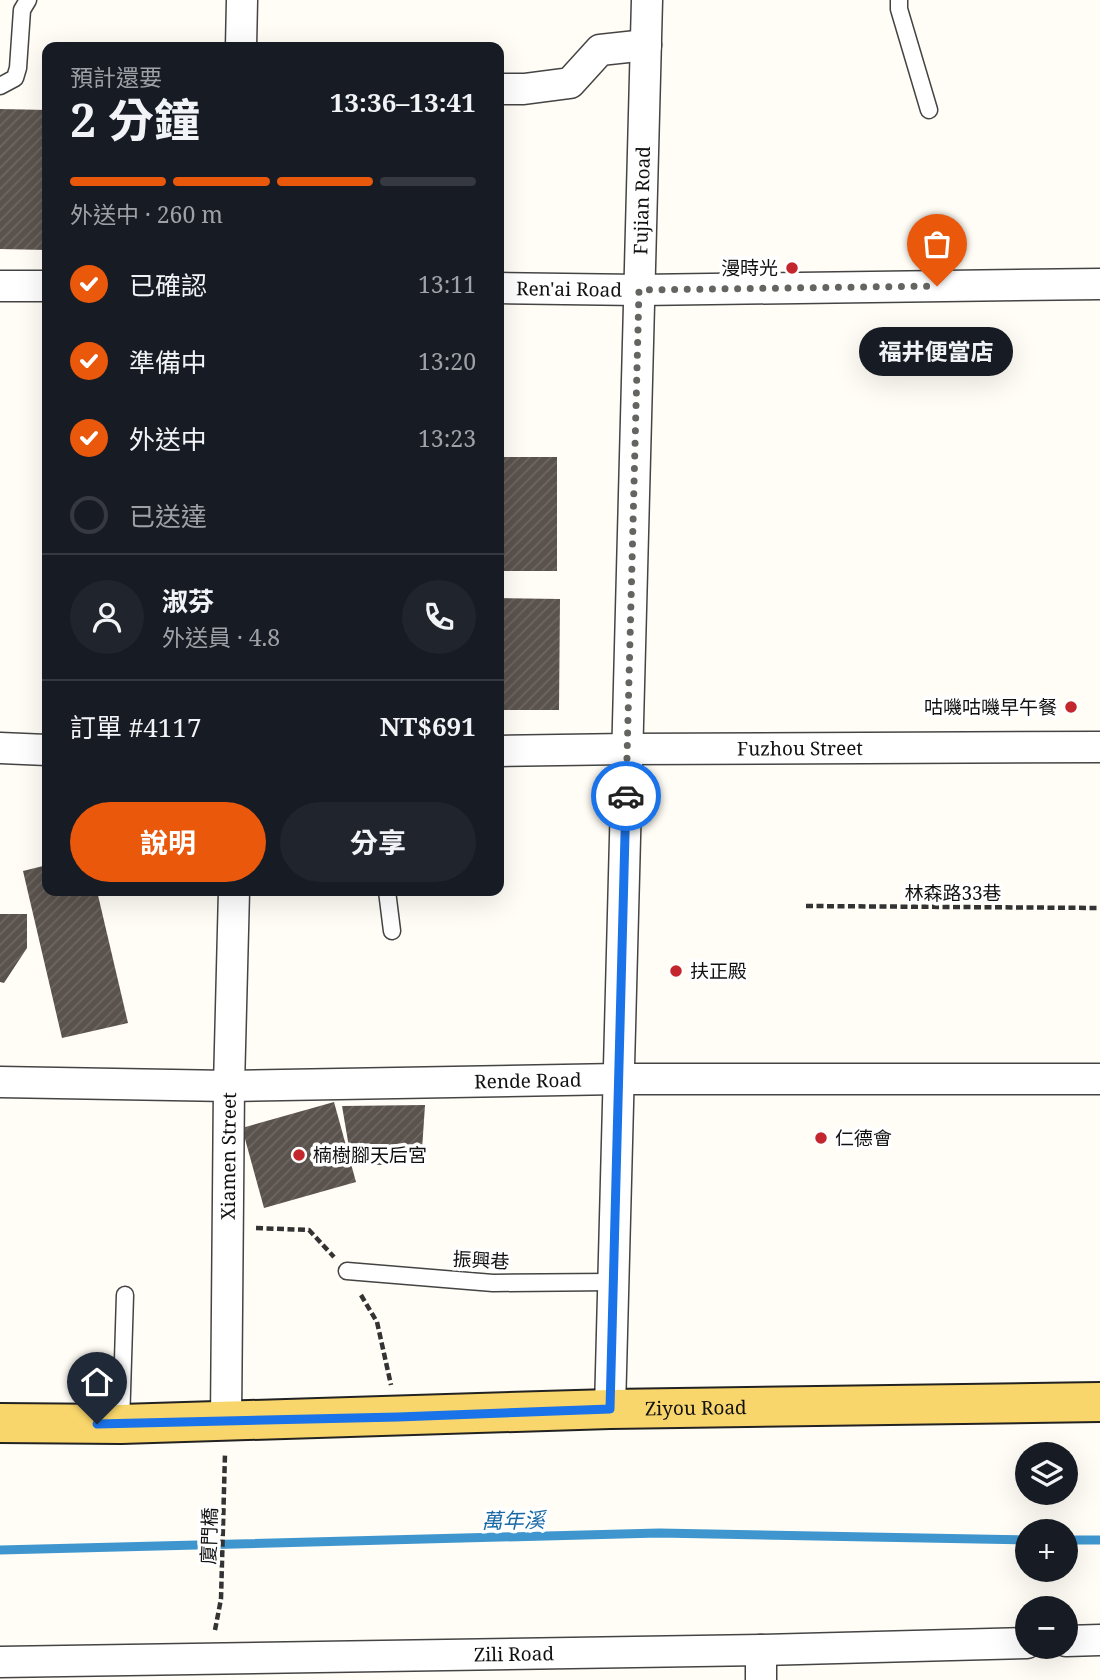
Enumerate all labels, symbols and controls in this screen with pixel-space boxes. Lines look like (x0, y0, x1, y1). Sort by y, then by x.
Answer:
text: 預計還要 (70, 61, 162, 93)
text: 13:36–13:41 (330, 84, 476, 120)
text: 2 分鐘 (70, 88, 200, 150)
street label: Fujian Road (627, 145, 656, 255)
text: 外送中 · 260 m (70, 198, 223, 230)
pin (907, 214, 967, 286)
icon: bag (918, 225, 956, 263)
place label: 漫時光 (721, 255, 778, 281)
marker: 漫時光 (784, 260, 800, 276)
icon: check (70, 265, 108, 303)
text: 已確認 (129, 267, 207, 303)
text: 13:11 (418, 268, 476, 300)
street label: Ren'ai Road (516, 275, 622, 303)
callout: 福井便當店 (860, 328, 1014, 377)
text: 福井便當店 (879, 335, 994, 367)
icon: check (70, 342, 108, 380)
text: 準備中 (129, 344, 207, 380)
text: 13:20 (418, 345, 476, 377)
icon: check (70, 419, 108, 457)
text: 外送中 (129, 421, 207, 457)
text: 13:23 (418, 422, 476, 454)
text: 已送達 (129, 498, 207, 534)
button: person (70, 580, 144, 654)
button: phone (402, 580, 476, 654)
text: 淑芬 (162, 583, 214, 619)
text: 外送員 · 4.8 (162, 621, 280, 653)
place label: 咕嘰咕嘰早午餐 (924, 694, 1057, 720)
marker: 咕嘰咕嘰早午餐 (1063, 699, 1079, 715)
text: NT$691 (380, 708, 476, 744)
text: 訂單 #4117 (70, 709, 201, 745)
street label: Fuzhou Street (737, 735, 863, 762)
courier (591, 761, 661, 831)
icon: car (607, 777, 645, 815)
button: 說明 (70, 802, 266, 882)
button: 分享 (280, 802, 476, 882)
street label: 林森路33巷 (904, 880, 1002, 906)
place label: 扶正殿 (690, 958, 747, 984)
marker: 扶正殿 (668, 963, 684, 979)
street label: Rende Road (474, 1067, 582, 1095)
street label: Xiamen Street (215, 1092, 242, 1220)
place label: 仁德會 (835, 1125, 892, 1151)
marker: 仁德會 (813, 1130, 829, 1146)
place label: 楠樹腳天后宮 (313, 1142, 427, 1168)
marker: 楠樹腳天后宮 (291, 1147, 307, 1163)
street label: 振興巷 (452, 1246, 510, 1274)
pin (67, 1352, 127, 1424)
icon: home (78, 1363, 116, 1401)
street label: Ziyou Road (645, 1394, 747, 1422)
map controls (1015, 1442, 1078, 1659)
button: layers (1015, 1442, 1078, 1505)
water label: 萬年溪 (481, 1505, 548, 1535)
street label: 廈門橋 (195, 1507, 223, 1565)
button: + (1015, 1519, 1078, 1582)
button: − (1015, 1596, 1078, 1659)
street label: Zili Road (474, 1640, 555, 1668)

